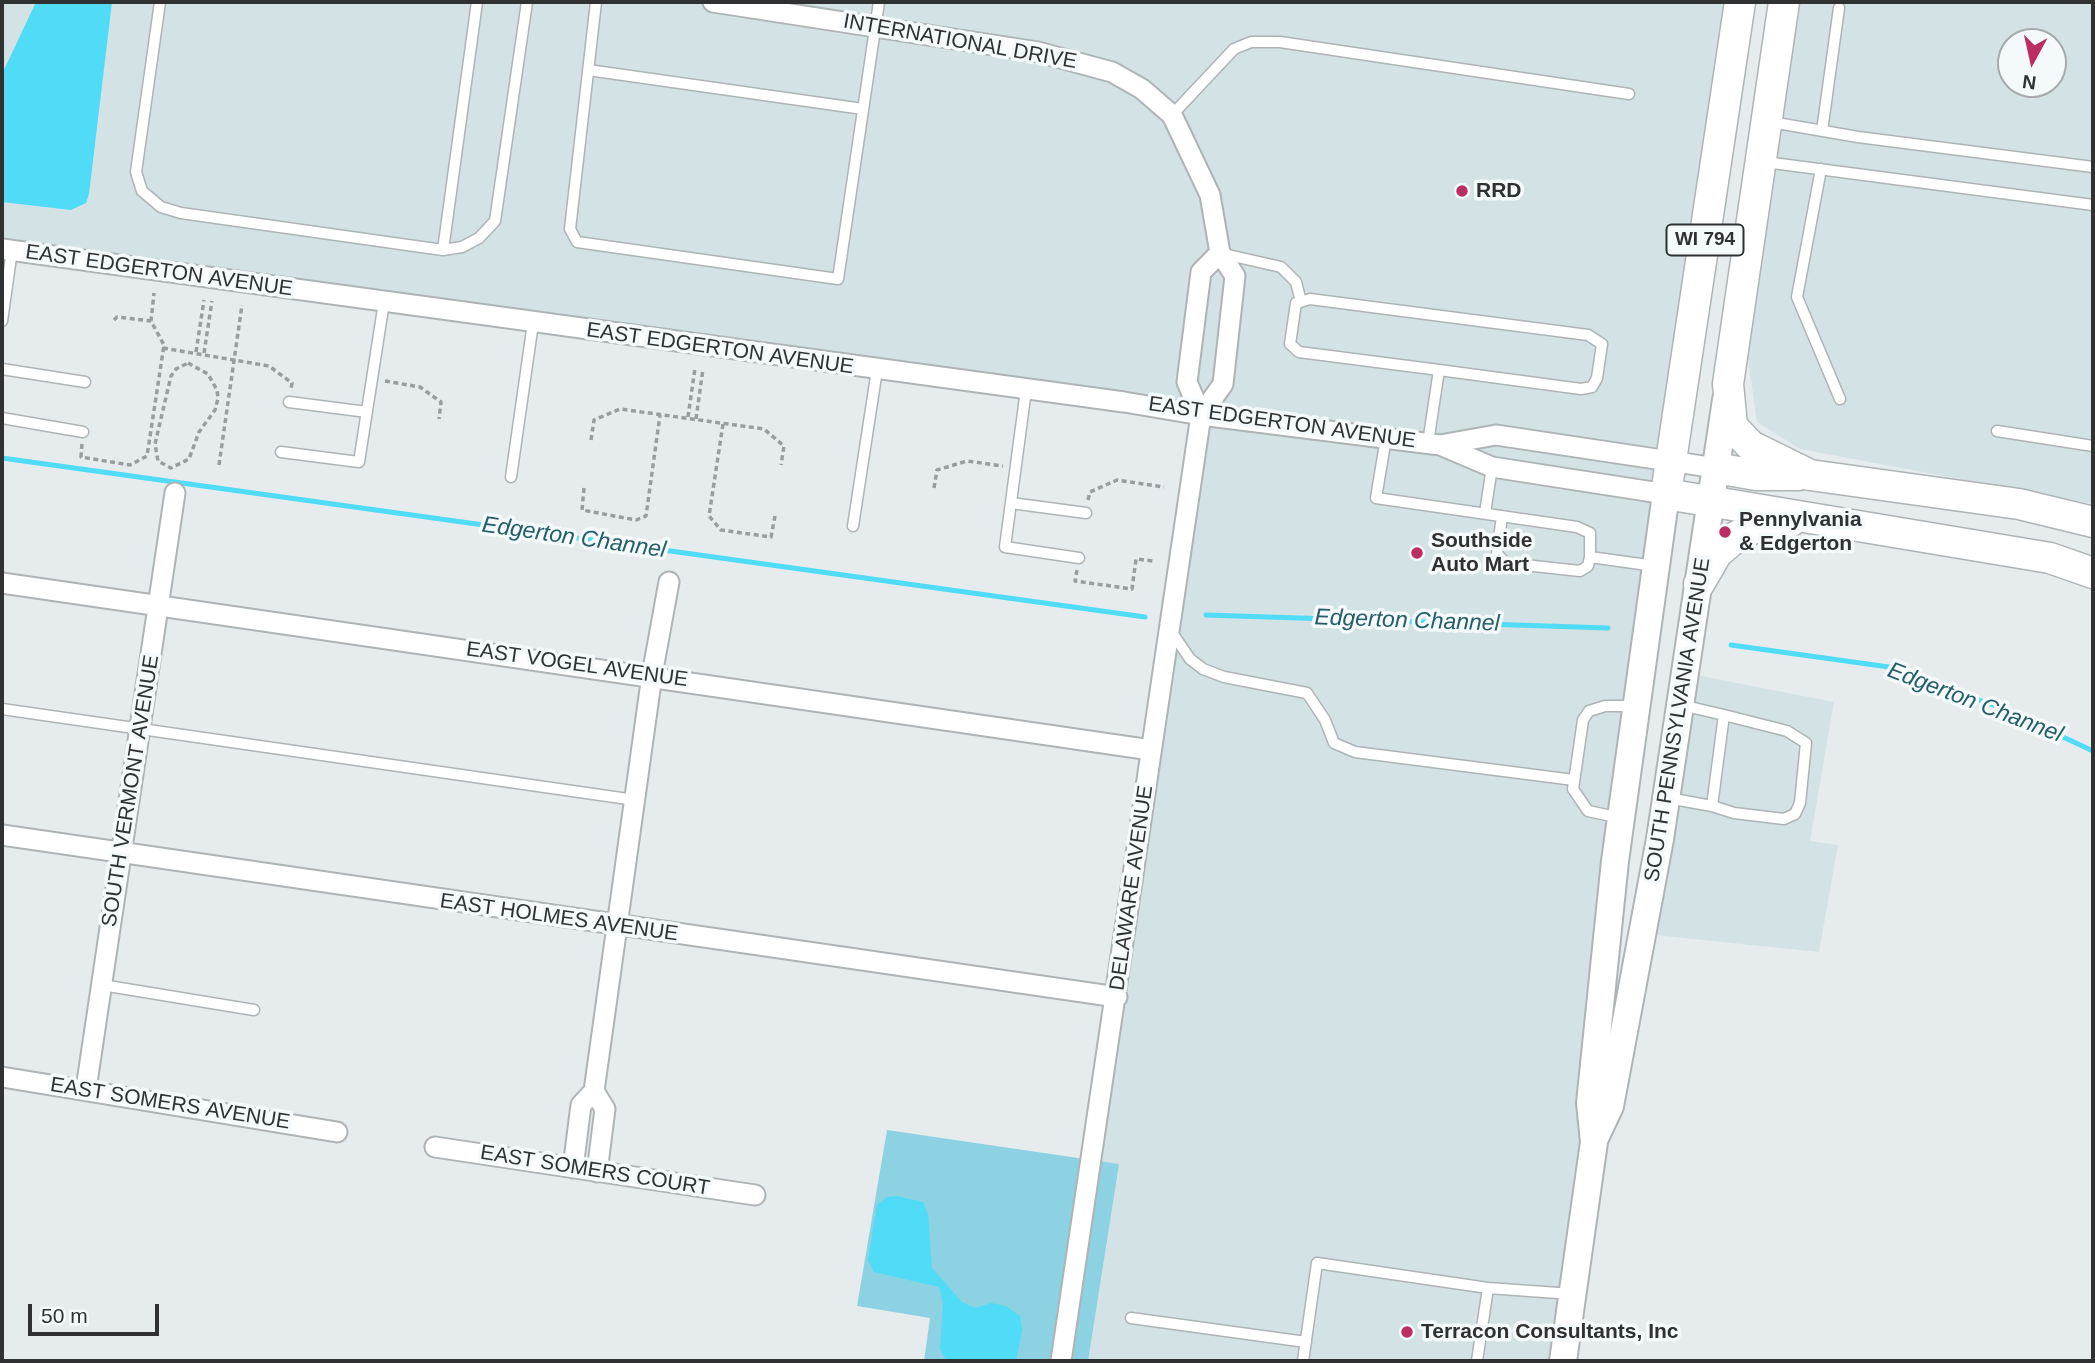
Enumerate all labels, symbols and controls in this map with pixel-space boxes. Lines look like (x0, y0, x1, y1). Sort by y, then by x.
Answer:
street label: INTERNATIONAL DRIVE (841, 9, 1079, 75)
north arrow (1997, 28, 2067, 98)
text: N (2021, 71, 2038, 94)
place label: RRD (1476, 178, 1521, 204)
marker: RRD (1454, 183, 1470, 199)
road number: WI 794 (1666, 224, 1744, 256)
street label: EAST EDGERTON AVENUE (24, 240, 294, 302)
street label: EAST EDGERTON AVENUE (585, 318, 855, 380)
street label: EAST EDGERTON AVENUE (1147, 392, 1417, 454)
place label: Pennylvania & Edgerton (1739, 507, 1862, 557)
water label: Edgerton Channel (480, 511, 668, 565)
marker: Pennylvania & Edgerton (1717, 524, 1733, 540)
place label: Southside Auto Mart (1431, 528, 1533, 578)
marker: Southside Auto Mart (1409, 545, 1425, 561)
street label: SOUTH PENNSYLVANIA AVENUE (1640, 556, 1716, 884)
water label: Edgerton Channel (1314, 604, 1500, 638)
street label: EAST VOGEL AVENUE (464, 637, 690, 693)
street label: SOUTH VERMONT AVENUE (97, 653, 165, 929)
water label: Edgerton Channel (1884, 657, 2066, 749)
street label: DELAWARE AVENUE (1105, 784, 1159, 992)
street label: EAST HOLMES AVENUE (438, 889, 680, 947)
street label: EAST SOMERS AVENUE (48, 1073, 292, 1135)
street label: EAST SOMERS COURT (479, 1140, 711, 1202)
scale bar (32, 1290, 163, 1334)
text: 50 m (41, 1304, 88, 1327)
place label: Terracon Consultants, Inc (1421, 1319, 1678, 1345)
marker: Terracon Consultants, Inc (1399, 1324, 1415, 1340)

